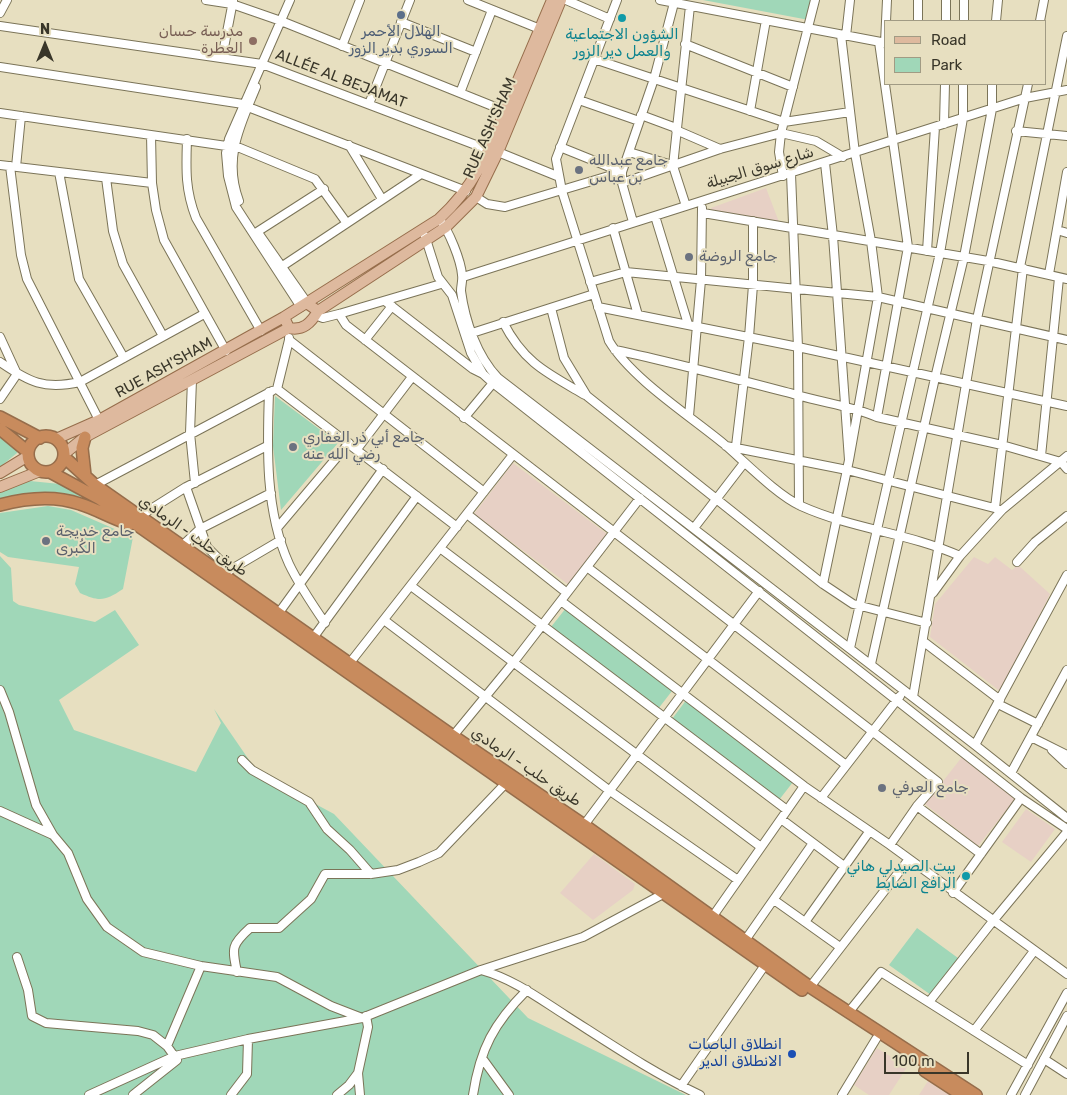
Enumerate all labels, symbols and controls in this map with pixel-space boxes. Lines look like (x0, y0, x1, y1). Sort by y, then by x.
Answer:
marker: الهلال الأحمر السوري بدير الزور (395, 9, 407, 21)
marker: الشؤون الاجتماعية والعمل دير الزور (616, 12, 628, 24)
north arrow (20, 20, 70, 70)
legend (884, 20, 1047, 85)
text: N (40, 21, 50, 38)
place label: مدرسة حسان العطرة (159, 23, 243, 58)
place label: الهلال الأحمر السوري بدير الزور (349, 23, 453, 58)
place label: الشؤون الاجتماعية والعمل دير الزور (565, 26, 679, 61)
text: Road (931, 31, 967, 49)
marker: مدرسة حسان العطرة (247, 35, 259, 47)
street label: ALLÉE AL BEJAMAT (273, 46, 409, 112)
text: Park (931, 56, 962, 74)
street label: RUE ASH'SHAM (460, 75, 520, 181)
street label: شارع سوق الجبيلة (704, 143, 816, 193)
place label: جامع عبدالله بن عباس (589, 152, 668, 187)
marker: جامع عبدالله بن عباس (573, 164, 585, 176)
place label: جامع الروضة (699, 248, 777, 266)
marker: جامع الروضة (683, 251, 695, 263)
street label: RUE ASH'SHAM (112, 334, 216, 402)
place label: جامع أبي ذر الغفاري رضي الله عنه (303, 429, 425, 464)
marker: جامع أبي ذر الغفاري رضي الله عنه (287, 441, 299, 453)
street label: طريق حلب - الرمادي (135, 492, 251, 580)
place label: جامع خديجة الكُبرى (56, 523, 134, 558)
marker: جامع خديجة الكُبرى (40, 535, 52, 547)
street label: طريق حلب - الرمادي (468, 724, 584, 810)
place label: جامع العرفي (892, 779, 968, 797)
marker: جامع العرفي (876, 782, 888, 794)
place label: بيت الصيدلي هاني الرافع الضابط (846, 858, 956, 893)
marker: بيت الصيدلي هاني الرافع الضابط (960, 870, 972, 882)
place label: انطلاق الباصات الانطلاق الدير (688, 1036, 782, 1071)
scale bar (887, 1042, 972, 1074)
marker: انطلاق الباصات الانطلاق الدير (786, 1048, 798, 1060)
text: 100 m (892, 1052, 934, 1070)

